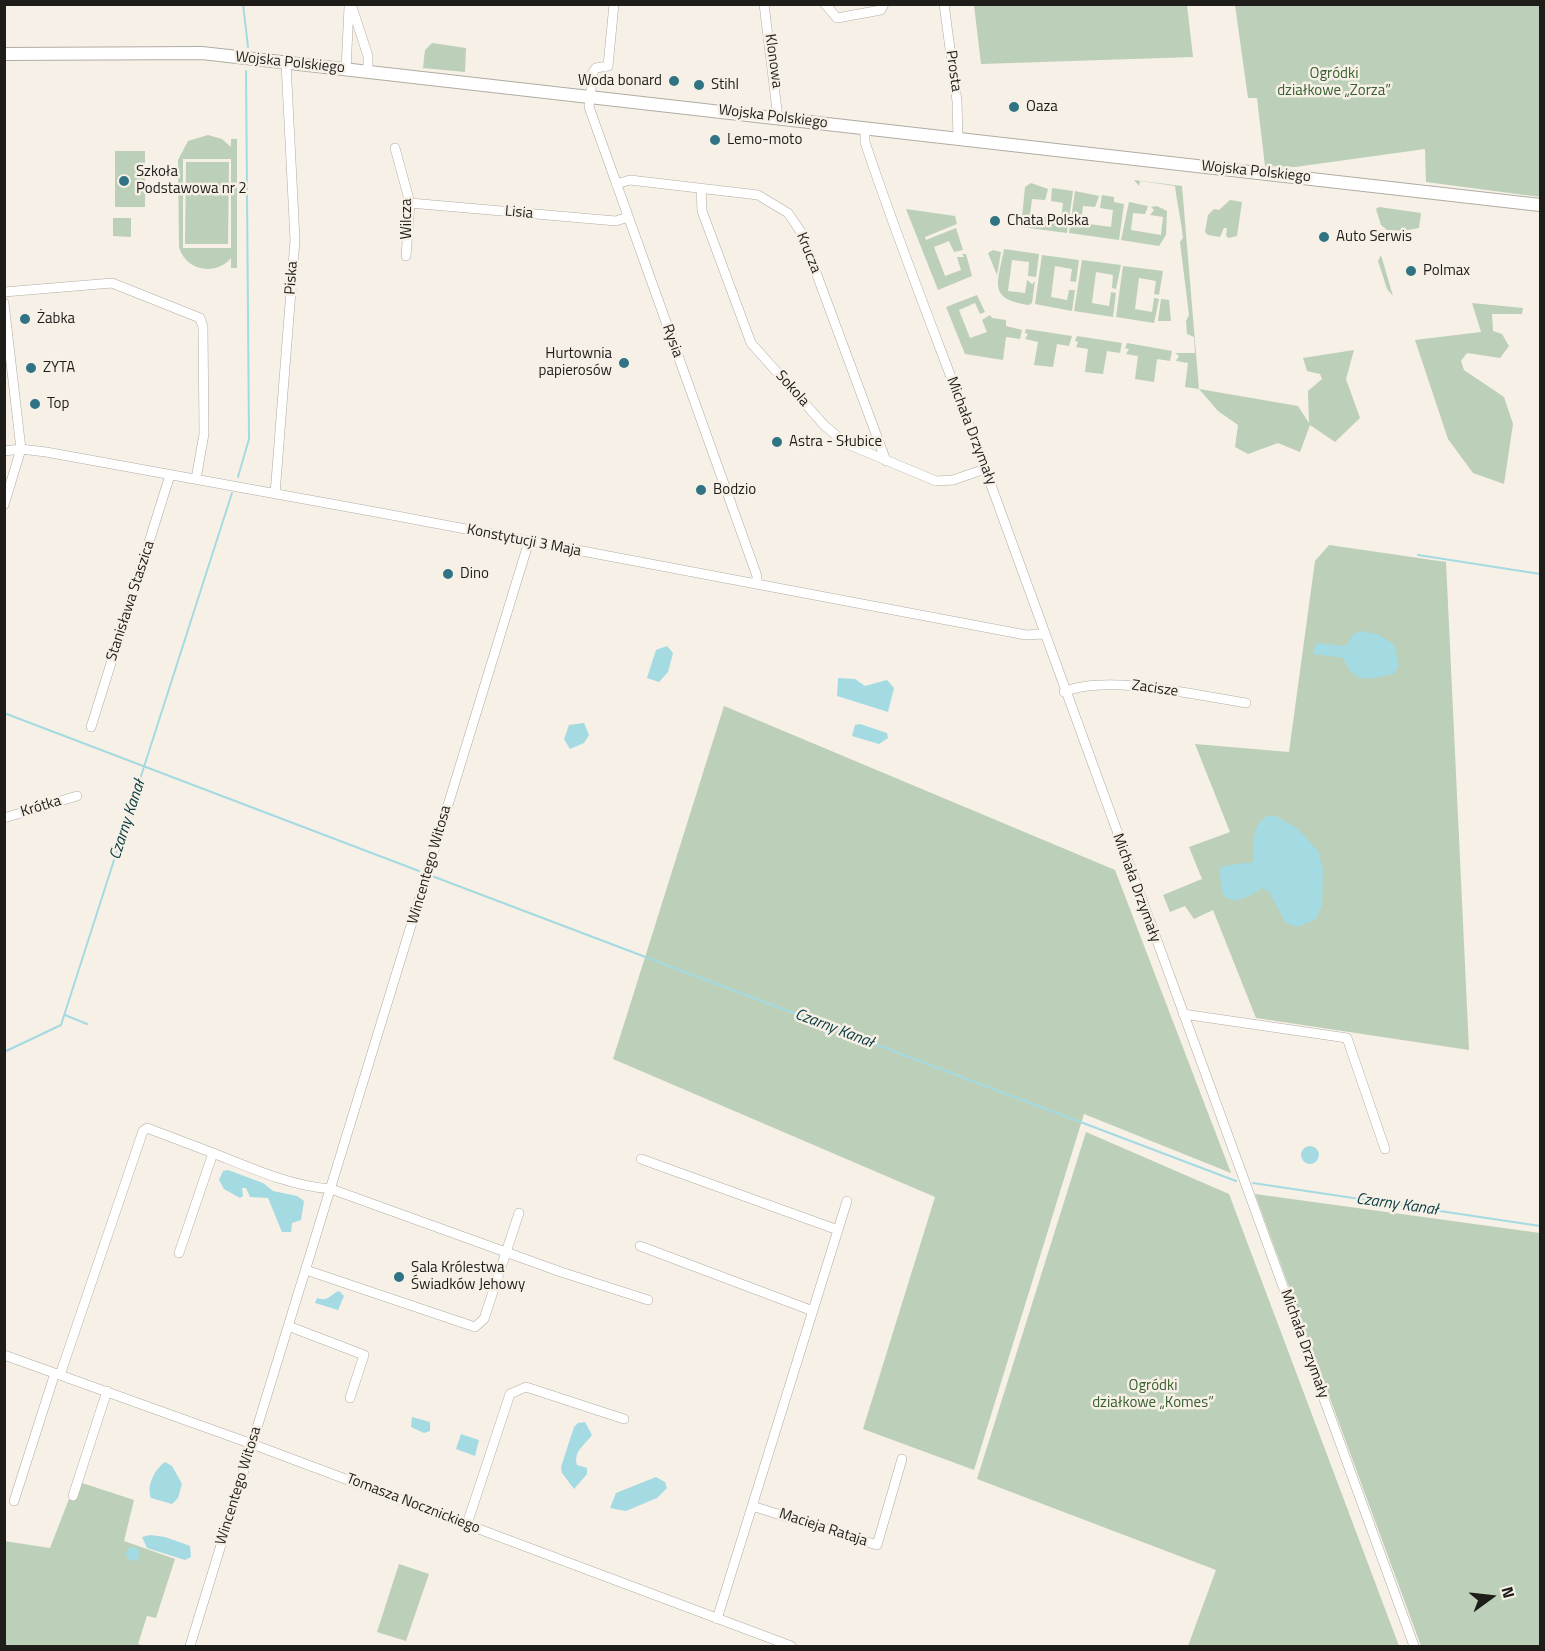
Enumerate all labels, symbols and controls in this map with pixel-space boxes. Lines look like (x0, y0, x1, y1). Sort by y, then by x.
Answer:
street label: Klonowa (760, 33, 786, 89)
street label: Wojska Polskiego (234, 48, 346, 78)
street label: Prosta (941, 49, 965, 93)
park label: Ogródki działkowe „Zorza” (1277, 65, 1391, 100)
place label: Woda bonard (578, 72, 662, 90)
marker: Woda bonard (667, 74, 681, 88)
place label: Stihl (711, 76, 739, 94)
marker: Stihl (692, 78, 706, 92)
place label: Oaza (1026, 98, 1058, 116)
marker: Oaza (1007, 100, 1021, 114)
street label: Wojska Polskiego (717, 101, 829, 133)
place label: Lemo-moto (727, 131, 802, 149)
marker: Lemo-moto (708, 133, 722, 147)
street label: Wojska Polskiego (1200, 157, 1312, 187)
place label: Szkoła Podstawowa nr 2 (136, 163, 247, 198)
marker: Szkoła Podstawowa nr 2 (117, 174, 131, 188)
street label: Wilcza (398, 199, 416, 239)
street label: Lisia (504, 203, 534, 223)
place label: Chata Polska (1007, 212, 1089, 230)
marker: Chata Polska (988, 214, 1002, 228)
place label: Auto Serwis (1336, 228, 1412, 246)
street label: Krucza (792, 230, 824, 276)
marker: Auto Serwis (1317, 230, 1331, 244)
street label: Piska (282, 261, 302, 295)
place label: Polmax (1423, 262, 1470, 280)
marker: Polmax (1404, 264, 1418, 278)
place label: Żabka (37, 310, 75, 328)
marker: Żabka (18, 312, 32, 326)
street label: Rysia (658, 322, 686, 360)
place label: Hurtownia papierosów (539, 345, 612, 380)
marker: Hurtownia papierosów (617, 356, 631, 370)
place label: ZYTA (43, 359, 75, 377)
marker: ZYTA (24, 361, 38, 375)
street label: Sokola (771, 367, 813, 411)
street label: Michała Drzymały (942, 374, 1000, 488)
place label: Top (47, 395, 69, 413)
marker: Top (28, 397, 42, 411)
place label: Astra - Słubice (789, 433, 882, 451)
marker: Astra - Słubice (770, 435, 784, 449)
place label: Bodzio (713, 481, 756, 499)
marker: Bodzio (694, 483, 708, 497)
street label: Konstytucji 3 Maja (465, 521, 583, 561)
street label: Stanisława Staszica (103, 539, 159, 663)
place label: Dino (460, 565, 489, 583)
marker: Dino (441, 567, 455, 581)
street label: Zacisze (1131, 677, 1179, 701)
water label: Czarny Kanał (106, 778, 150, 862)
street label: Krótka (19, 792, 63, 822)
street label: Wincentego Witosa (404, 804, 456, 926)
street label: Michała Drzymały (1108, 831, 1164, 945)
water label: Czarny Kanał (792, 1005, 876, 1053)
water label: Czarny Kanał (1355, 1190, 1439, 1220)
place label: Sala Królestwa Świadków Jehowy (411, 1259, 525, 1294)
marker: Sala Królestwa Świadków Jehowy (392, 1270, 406, 1284)
street label: Michała Drzymały (1276, 1287, 1332, 1401)
park label: Ogródki działkowe „Komes” (1092, 1377, 1214, 1412)
street label: Wincentego Witosa (212, 1425, 266, 1547)
street label: Tomasza Nocznickiego (343, 1470, 483, 1538)
street label: Macieja Rataja (776, 1505, 870, 1551)
north arrow (1461, 1567, 1521, 1627)
text: N (1495, 1584, 1521, 1601)

